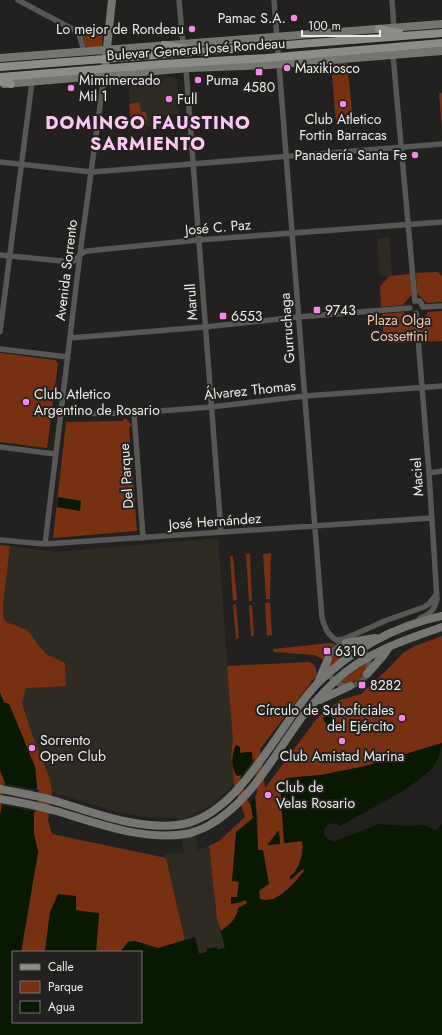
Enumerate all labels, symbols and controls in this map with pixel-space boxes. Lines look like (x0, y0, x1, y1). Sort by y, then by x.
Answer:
place label: Pamac S.A. (218, 8, 286, 28)
scale bar (302, 12, 380, 38)
marker: Pamac S.A. (289, 13, 299, 23)
text: 100 m (308, 17, 341, 35)
place label: Lo mejor de Rondeau (56, 19, 184, 39)
marker: Lo mejor de Rondeau (187, 24, 197, 34)
street label: Bulevar General José Rondeau (106, 33, 286, 65)
place label: Maxikiosco (295, 58, 360, 78)
marker: Maxikiosco (282, 63, 292, 73)
marker: 4580 (254, 67, 264, 77)
place label: Mimimercado Mil 1 (79, 70, 161, 106)
place label: Puma (206, 70, 238, 90)
marker: Puma (193, 75, 203, 85)
place label: 4580 (243, 77, 275, 97)
marker: Mimimercado Mil 1 (66, 83, 76, 93)
place label: Full (177, 89, 198, 109)
marker: Full (164, 94, 174, 104)
marker: Club Atletico Fortin Barracas (338, 99, 348, 109)
place label: Club Atletico Fortin Barracas (299, 109, 387, 145)
district label: DOMINGO FAUSTINO SARMIENTO (45, 110, 251, 157)
place label: Panadería Santa Fe (295, 145, 407, 165)
marker: Panadería Santa Fe (410, 150, 420, 160)
street label: José C. Paz (182, 214, 252, 240)
street label: Avenida Sorrento (50, 218, 82, 322)
street label: Marull (180, 283, 202, 321)
street label: Gurruchaga (275, 292, 299, 364)
place label: 9743 (325, 300, 356, 320)
marker: 9743 (312, 305, 322, 315)
place label: 6553 (231, 306, 263, 326)
park label: Plaza Olga Cossettini (367, 310, 431, 346)
marker: 6553 (218, 311, 228, 321)
street label: Álvarez Thomas (203, 375, 297, 405)
place label: Club Atletico Argentino de Rosario (34, 384, 160, 420)
marker: Club Atletico Argentino de Rosario (21, 397, 31, 407)
street label: Del Parque (114, 443, 138, 509)
street label: Maciel (406, 457, 428, 497)
street label: José Hernández (166, 508, 263, 534)
place label: 6310 (335, 641, 365, 661)
marker: 6310 (322, 646, 332, 656)
place label: 8282 (370, 675, 401, 695)
marker: 8282 (357, 680, 367, 690)
place label: Círculo de Suboficiales del Ejército (256, 700, 394, 736)
marker: Círculo de Suboficiales del Ejército (397, 713, 407, 723)
place label: Sorrento Open Club (40, 730, 106, 766)
marker: Club Amistad Marina (337, 736, 347, 746)
marker: Sorrento Open Club (27, 743, 37, 753)
place label: Club Amistad Marina (280, 746, 404, 766)
place label: Club de Velas Rosario (276, 777, 355, 813)
marker: Club de Velas Rosario (263, 790, 273, 800)
legend (12, 951, 142, 1023)
text: Calle (48, 958, 74, 976)
text: Parque (48, 978, 83, 996)
text: Agua (48, 998, 75, 1016)

